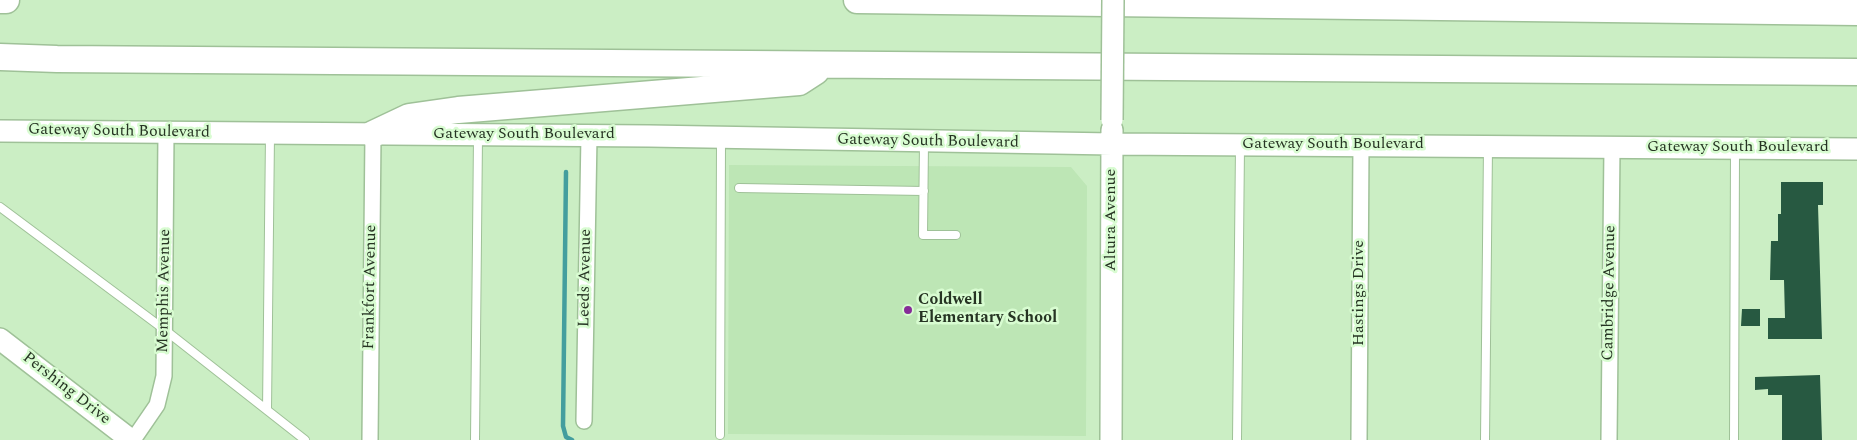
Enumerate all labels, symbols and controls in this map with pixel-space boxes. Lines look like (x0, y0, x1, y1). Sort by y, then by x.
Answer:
street label: Gateway South Boulevard (28, 121, 210, 143)
street label: Gateway South Boulevard (433, 125, 615, 145)
street label: Gateway South Boulevard (837, 131, 1019, 153)
street label: Gateway South Boulevard (1242, 135, 1424, 155)
street label: Gateway South Boulevard (1647, 138, 1829, 158)
street label: Altura Avenue (1102, 169, 1122, 271)
street label: Frankfort Avenue (360, 224, 382, 350)
street label: Cambridge Avenue (1599, 225, 1621, 361)
street label: Memphis Avenue (154, 229, 176, 353)
street label: Leeds Avenue (576, 229, 596, 327)
street label: Hastings Drive (1350, 240, 1370, 346)
place label: Coldwell Elementary School (918, 291, 1057, 329)
marker: Coldwell Elementary School (902, 304, 914, 316)
street label: Pershing Drive (18, 349, 114, 429)

